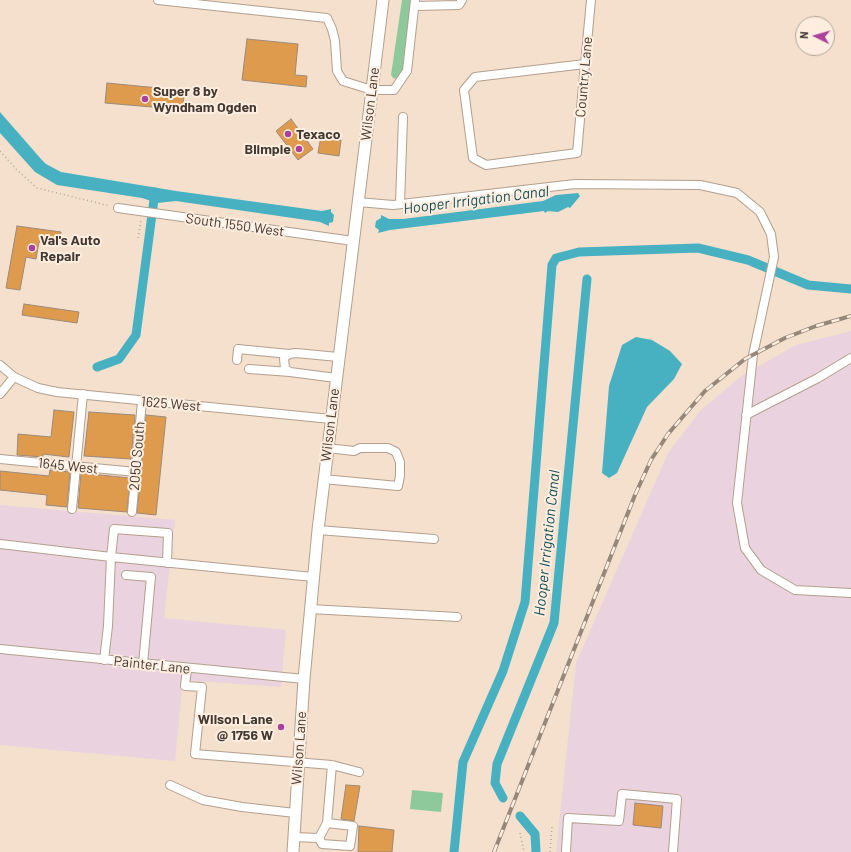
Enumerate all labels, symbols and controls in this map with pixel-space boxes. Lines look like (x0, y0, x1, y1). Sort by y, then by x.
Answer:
north arrow (795, 16, 835, 56)
text: N (797, 31, 810, 39)
street label: Country Lane (572, 36, 596, 118)
street label: Wilson Lane (357, 66, 383, 142)
place label: Super 8 by Wyndham Ogden (153, 83, 257, 116)
marker: Super 8 by Wyndham Ogden (140, 94, 150, 104)
place label: Texaco (296, 126, 340, 142)
marker: Texaco (283, 129, 293, 139)
place label: Blimpie (244, 141, 291, 157)
marker: Blimpie (294, 144, 304, 154)
water label: Hooper Irrigation Canal (402, 182, 550, 218)
street label: South 1550 West (185, 210, 285, 240)
place label: Val's Auto Repair (40, 232, 101, 264)
marker: Val's Auto Repair (27, 243, 37, 253)
street label: Wilson Lane (317, 387, 343, 463)
street label: 1625 West (140, 393, 202, 415)
street label: 2050 South (126, 421, 148, 491)
street label: 1645 West (37, 454, 99, 478)
water label: Hooper Irrigation Canal (530, 469, 564, 617)
street label: Painter Lane (113, 653, 191, 677)
place label: Wilson Lane @ 1756 W (198, 711, 273, 744)
street label: Wilson Lane (288, 711, 310, 785)
marker: Wilson Lane @ 1756 W (276, 722, 286, 732)

